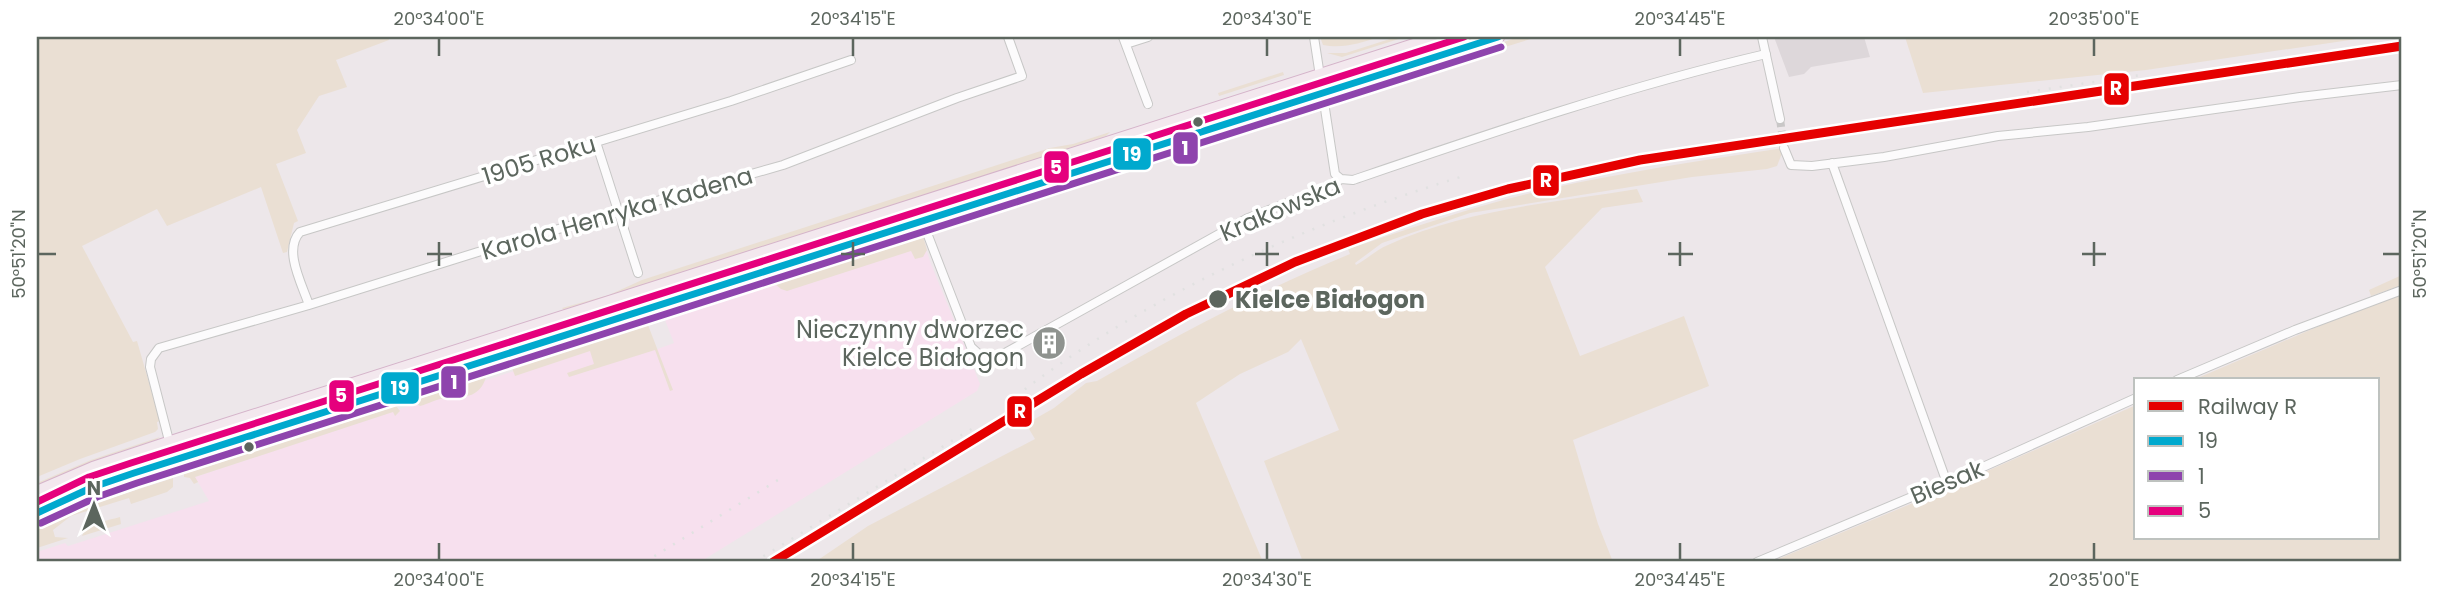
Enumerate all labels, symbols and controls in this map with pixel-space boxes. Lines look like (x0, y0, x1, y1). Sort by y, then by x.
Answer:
text: 20°34'00"E (394, 6, 484, 31)
text: 20°34'15"E (810, 6, 896, 31)
text: 20°34'30"E (1222, 6, 1312, 31)
text: 20°34'45"E (1635, 6, 1725, 31)
text: 20°35'00"E (2049, 6, 2139, 31)
line badge: R (2103, 72, 2130, 106)
text: R (2110, 75, 2122, 102)
unlabelled marker (1191, 115, 1205, 129)
street label: 1905 Roku (478, 127, 600, 193)
line badge: 1 (1172, 131, 1199, 165)
text: 1 (1181, 135, 1189, 162)
line badge: 19 (1112, 137, 1152, 171)
text: 19 (1123, 141, 1141, 168)
line badge: 5 (1043, 150, 1070, 184)
text: 5 (1050, 154, 1062, 181)
street label: Karola Henryka Kadena (477, 158, 757, 268)
line badge: R (1532, 164, 1560, 197)
text: R (1540, 167, 1552, 194)
street label: Krakowska (1215, 169, 1345, 249)
text: 50°51'20"N (6, 209, 31, 299)
text: 50°51'20"N (2407, 209, 2432, 299)
place label: Kielce Białogon (1235, 283, 1425, 316)
marker: Kielce Białogon (1207, 288, 1229, 310)
place label: Nieczynny dworzec Kielce Białogon (796, 313, 1024, 374)
building icon: Nieczynny dworzec Kielce Białogon (1030, 324, 1068, 362)
line badge: 1 (440, 365, 467, 399)
text: 1 (450, 369, 458, 396)
line badge: 19 (380, 371, 420, 405)
text: 19 (391, 375, 409, 402)
legend (2134, 378, 2380, 540)
line badge: 5 (328, 379, 355, 413)
text: 5 (335, 382, 347, 409)
text: Railway R (2198, 392, 2297, 421)
line badge: R (1006, 395, 1033, 428)
text: R (1014, 398, 1026, 425)
text: 19 (2198, 426, 2218, 455)
unlabelled marker (242, 440, 256, 454)
street label: Biesak (1905, 452, 1989, 512)
text: 1 (2198, 462, 2205, 491)
north arrow (60, 470, 130, 540)
text: N (87, 475, 101, 502)
text: 5 (2198, 496, 2211, 525)
text: 20°34'00"E (394, 567, 484, 592)
text: 20°34'15"E (810, 567, 896, 592)
text: 20°34'30"E (1222, 567, 1312, 592)
text: 20°34'45"E (1635, 567, 1725, 592)
text: 20°35'00"E (2049, 567, 2139, 592)

